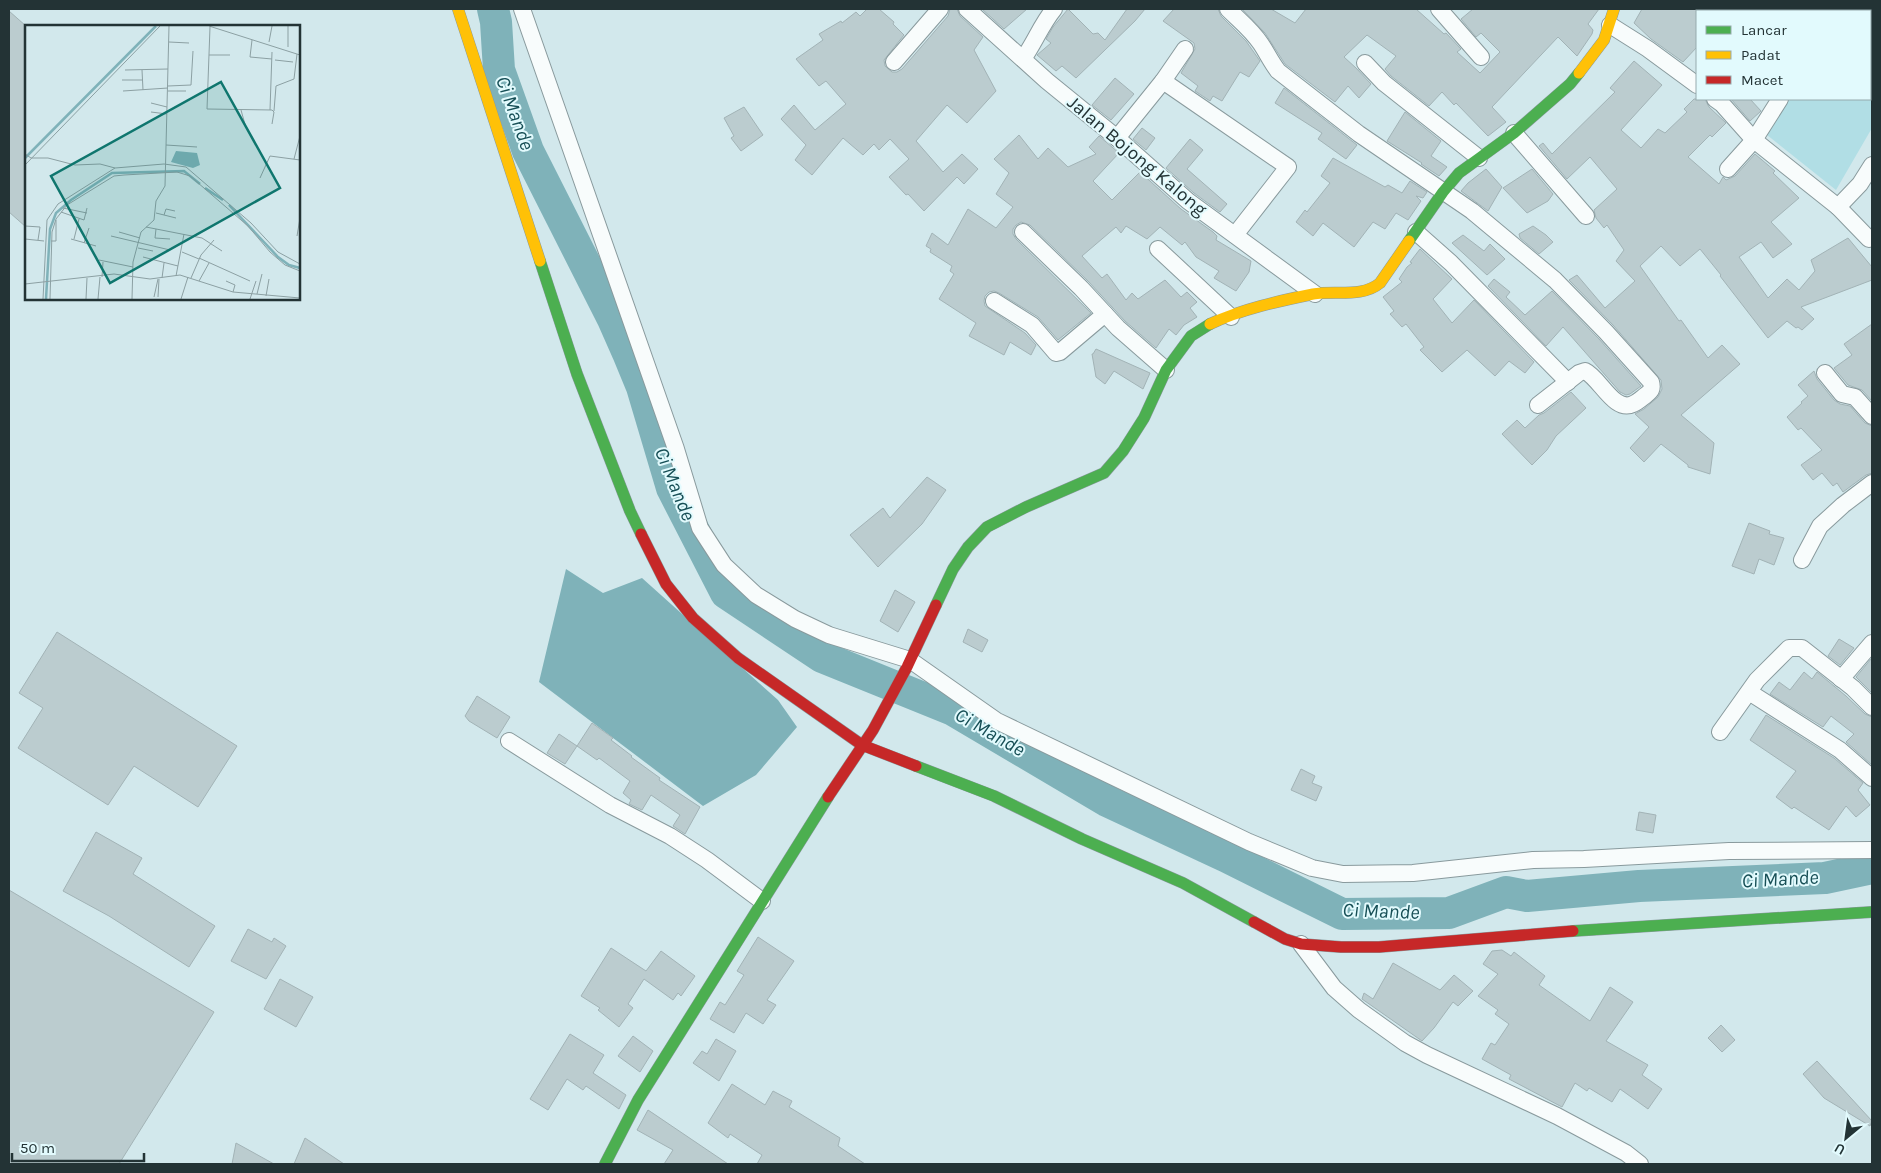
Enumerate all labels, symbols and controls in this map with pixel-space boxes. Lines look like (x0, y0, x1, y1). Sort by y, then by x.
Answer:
legend (1696, 10, 1871, 100)
text: Lancar (1741, 21, 1787, 39)
inset map (25, 25, 300, 300)
text: Padat (1741, 46, 1781, 64)
text: Macet (1741, 71, 1783, 89)
water label: Ci Mande (491, 73, 539, 153)
street label: Jalan Bojong Kalong (1063, 91, 1211, 221)
water label: Ci Mande (650, 444, 700, 524)
water label: Ci Mande (951, 703, 1029, 761)
water label: Ci Mande (1741, 866, 1819, 892)
water label: Ci Mande (1342, 898, 1420, 924)
north arrow (1821, 1113, 1871, 1163)
scale bar (12, 1130, 145, 1162)
text: 50 m (20, 1139, 55, 1157)
text: U (1832, 1139, 1848, 1159)

